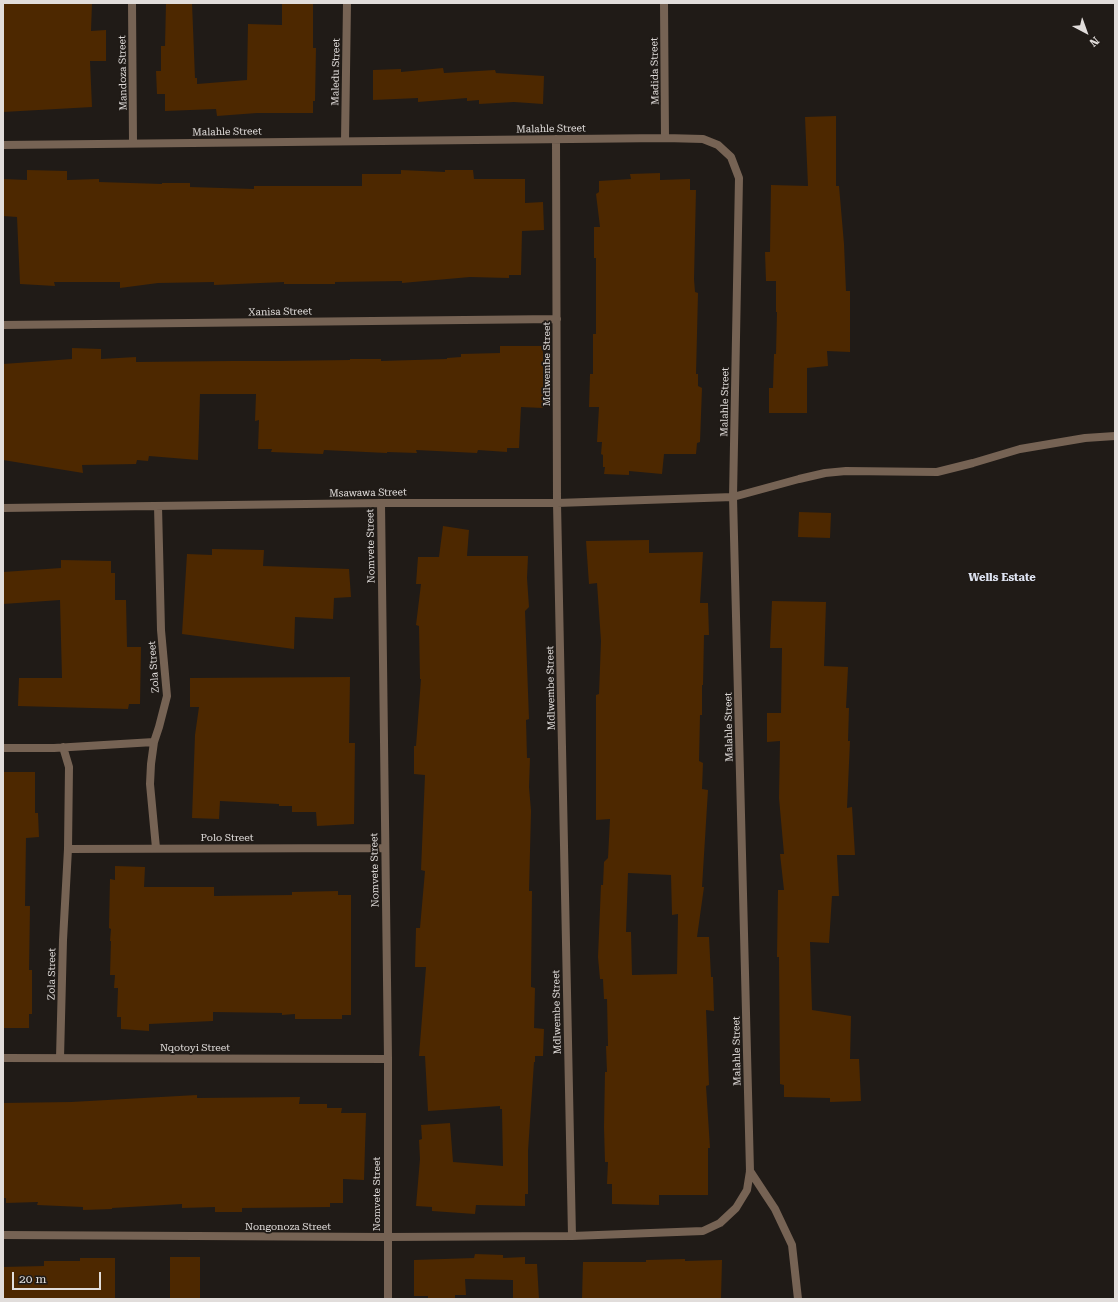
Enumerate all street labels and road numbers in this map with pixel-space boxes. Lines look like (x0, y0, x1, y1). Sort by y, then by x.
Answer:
street label: Mandoza Street (116, 35, 130, 111)
street label: Madida Street (648, 37, 662, 105)
street label: Maledu Street (329, 38, 343, 106)
street label: Malahle Street (516, 122, 586, 136)
street label: Malahle Street (192, 125, 262, 139)
street label: Xanisa Street (248, 305, 312, 319)
street label: Mdlwembe Street (541, 322, 553, 406)
street label: Malahle Street (718, 367, 732, 437)
street label: Msawawa Street (329, 486, 407, 500)
street label: Nomvete Street (364, 509, 378, 583)
street label: Zola Street (146, 641, 162, 693)
street label: Mdlwembe Street (544, 646, 558, 730)
street label: Malahle Street (722, 692, 736, 762)
street label: Polo Street (201, 832, 253, 844)
street label: Nomvete Street (368, 833, 382, 907)
street label: Zola Street (46, 948, 58, 1000)
street label: Mdlwembe Street (550, 970, 564, 1054)
street label: Malahle Street (730, 1016, 744, 1086)
street label: Nqotoyi Street (160, 1042, 230, 1054)
street label: Nomvete Street (371, 1157, 383, 1231)
street label: Nongonoza Street (245, 1221, 331, 1233)

